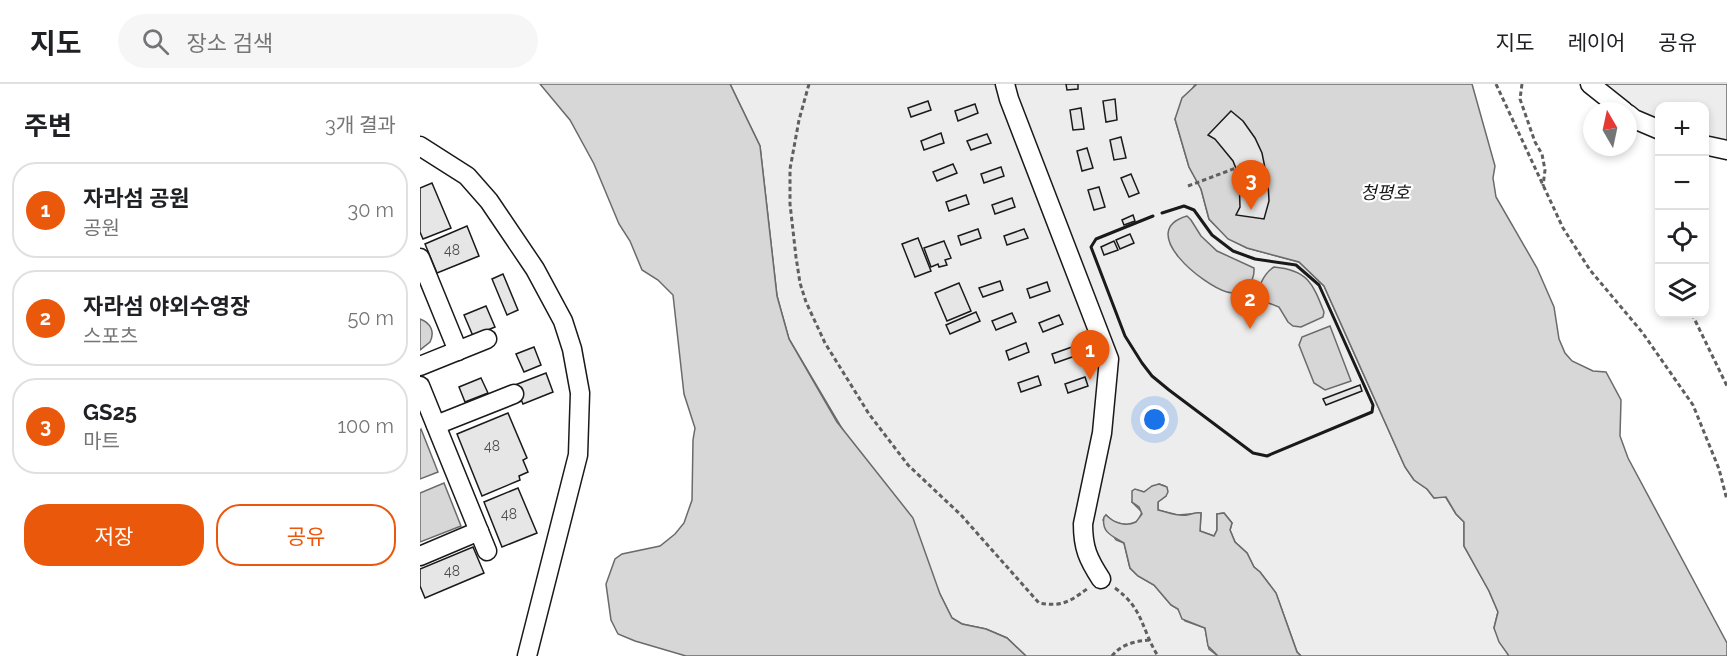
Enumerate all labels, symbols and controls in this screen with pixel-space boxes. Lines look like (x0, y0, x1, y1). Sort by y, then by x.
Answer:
search box (118, 14, 538, 68)
icon: search (139, 25, 172, 58)
text: 지도 (30, 27, 82, 60)
text: 장소 검색 (187, 30, 273, 56)
text: 지도 (1496, 30, 1534, 55)
text: 레이어 (1567, 30, 1625, 55)
text: 공유 (1658, 30, 1697, 55)
north arrow (1583, 102, 1637, 156)
map controls (1655, 102, 1709, 318)
button: + (1655, 102, 1709, 156)
text: 주변 (24, 111, 72, 141)
text: 3개 결과 (325, 113, 396, 137)
button: − (1655, 156, 1709, 210)
pin: 3 (1232, 160, 1270, 210)
water label: 청평호 (1360, 182, 1411, 203)
text: 자라섬 공원 (83, 185, 189, 211)
text: 1 (41, 198, 50, 222)
text: 30 m (348, 198, 394, 222)
button: locate (1655, 210, 1709, 264)
text: 공원 (83, 216, 120, 240)
house number: 48 (444, 242, 460, 258)
button: layers (1655, 264, 1709, 318)
pin: 2 (1230, 280, 1270, 329)
text: 자라섬 야외수영장 (83, 293, 250, 319)
text: 2 (40, 306, 51, 330)
text: 50 m (347, 306, 394, 330)
text: 스포츠 (83, 324, 138, 348)
pin: 1 (1070, 330, 1110, 380)
text: GS25 (83, 399, 137, 425)
your location (1140, 405, 1169, 434)
text: 3 (40, 414, 51, 438)
text: 100 m (337, 414, 394, 438)
text: 마트 (83, 429, 120, 453)
house number: 48 (484, 438, 500, 454)
button: 저장 (24, 504, 204, 566)
button: 공유 (216, 504, 396, 566)
house number: 48 (501, 506, 517, 522)
house number: 48 (444, 563, 460, 579)

